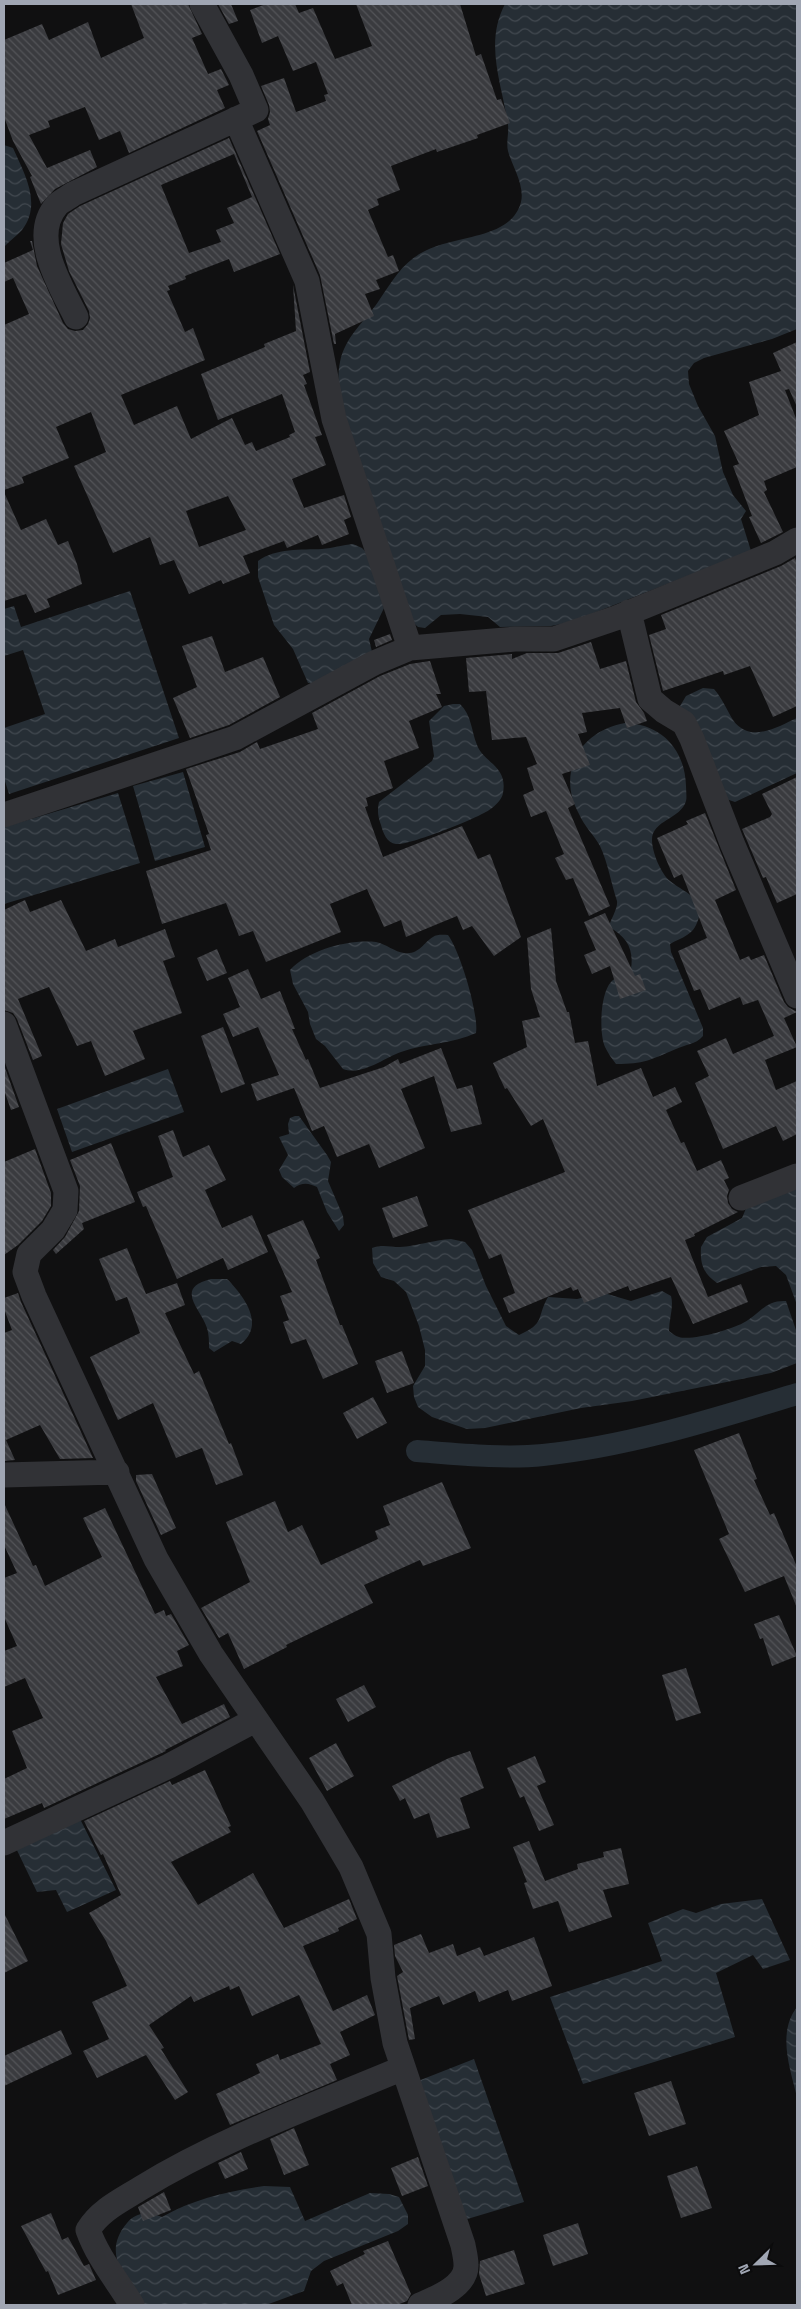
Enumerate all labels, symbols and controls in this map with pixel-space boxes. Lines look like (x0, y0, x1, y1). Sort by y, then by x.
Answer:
north arrow (731, 2239, 781, 2289)
text: N (734, 2261, 754, 2277)

